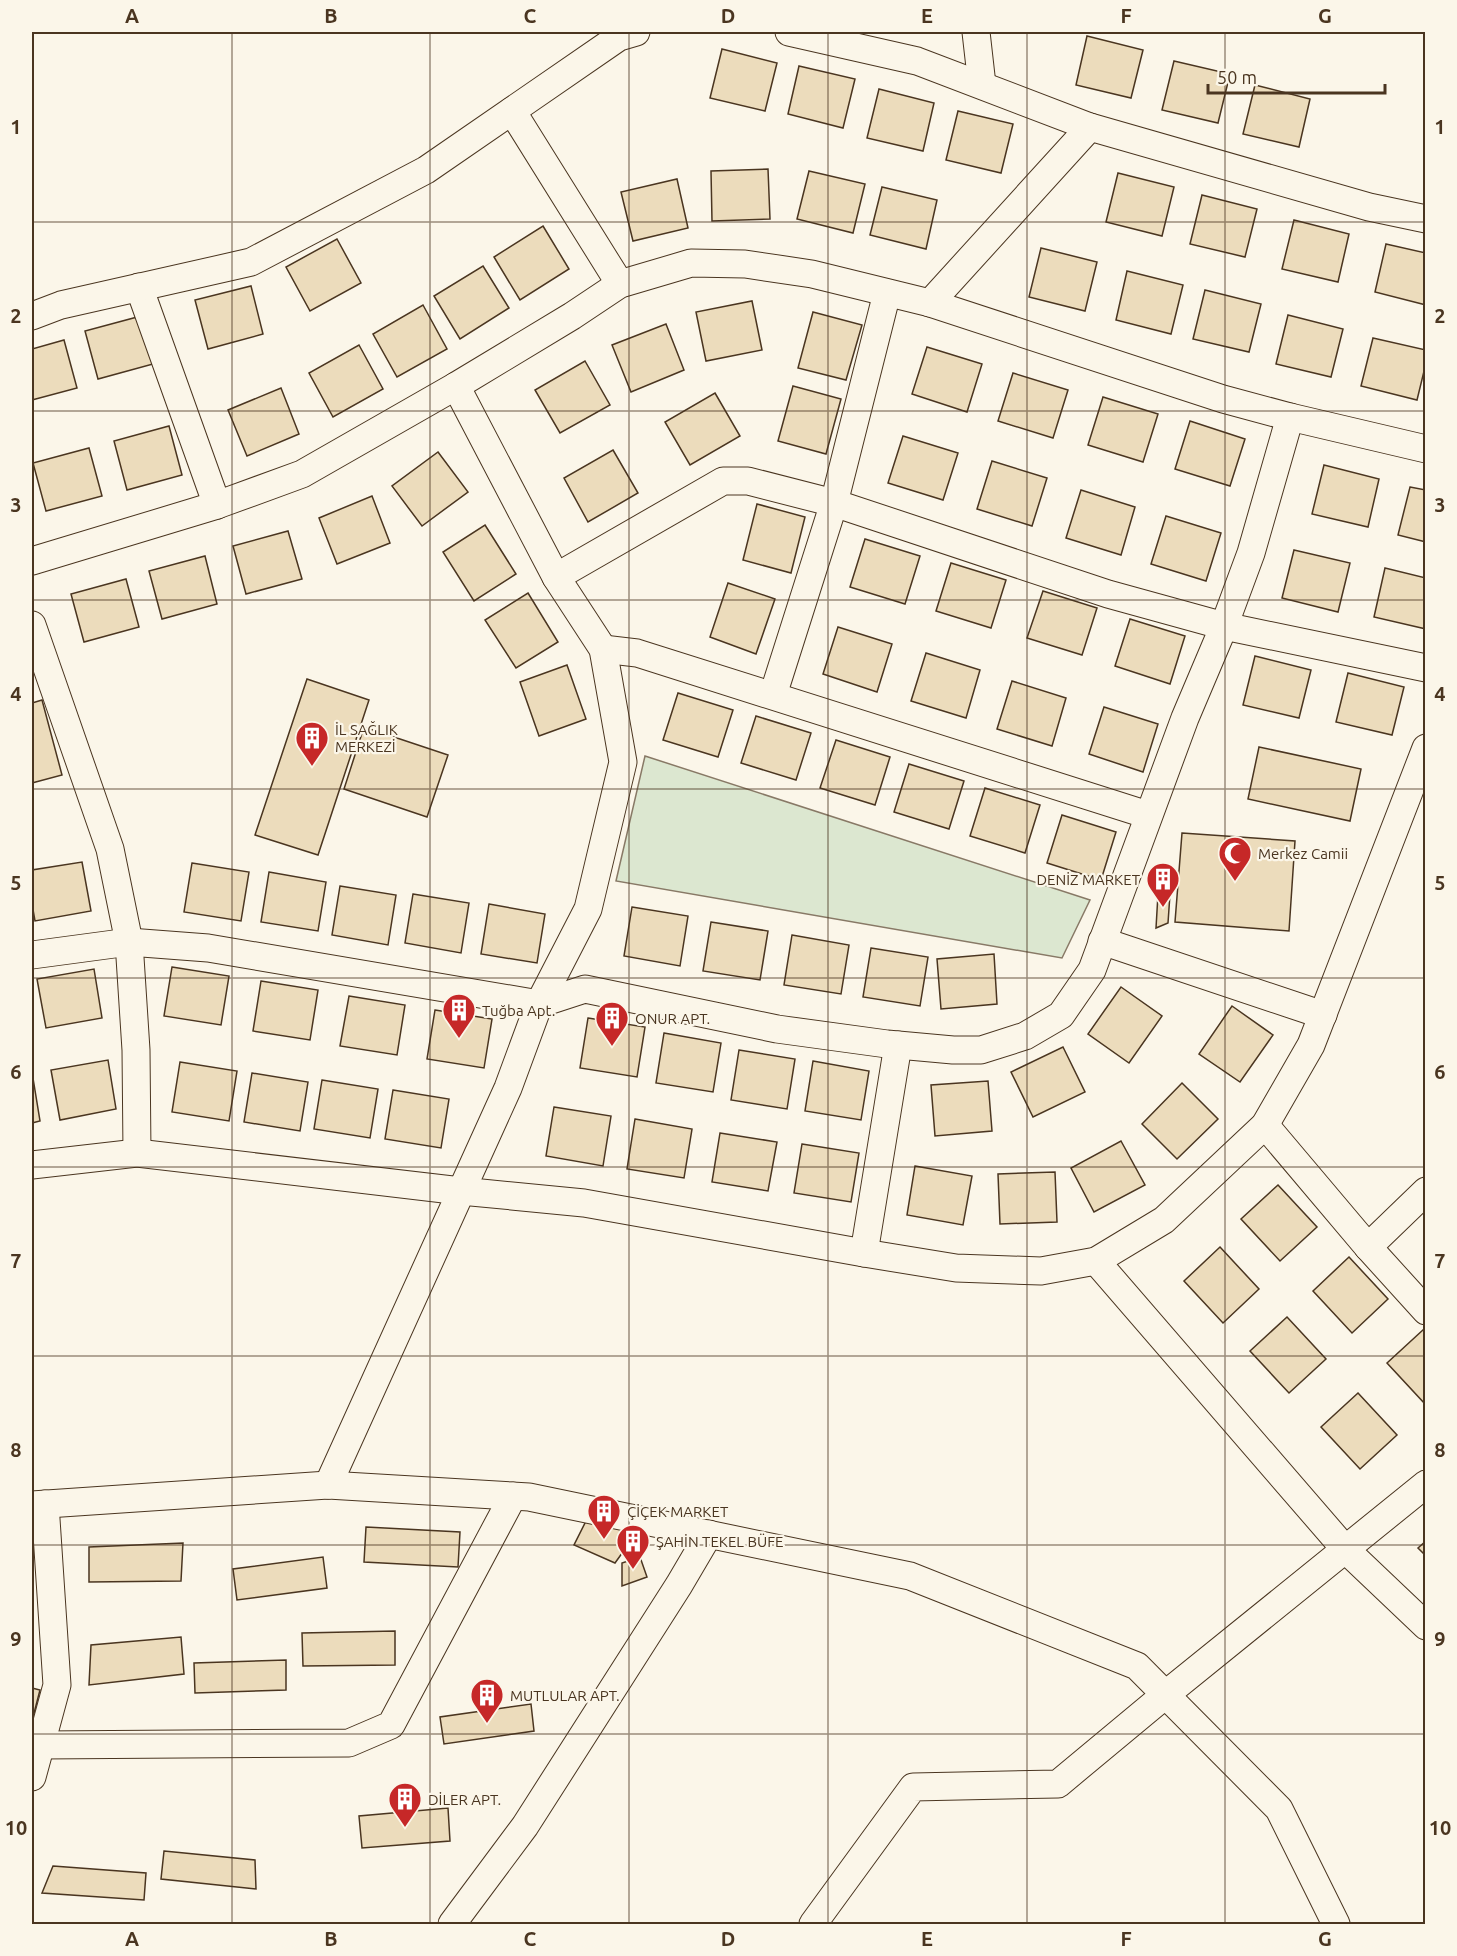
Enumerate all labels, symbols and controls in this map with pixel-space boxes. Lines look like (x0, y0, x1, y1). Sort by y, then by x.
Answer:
text: A (125, 4, 139, 27)
text: B (324, 4, 338, 27)
text: C (524, 4, 537, 27)
text: D (721, 4, 735, 27)
text: E (921, 4, 933, 27)
text: F (1120, 4, 1132, 27)
text: G (1318, 4, 1332, 27)
scale bar (1208, 57, 1385, 95)
text: 50 m (1217, 67, 1257, 87)
text: 1 (10, 115, 22, 138)
text: 1 (1434, 115, 1446, 138)
text: 2 (10, 304, 22, 327)
text: 2 (1434, 304, 1446, 327)
text: 3 (10, 493, 22, 516)
text: 3 (1434, 493, 1446, 516)
text: 4 (10, 682, 22, 705)
text: 4 (1434, 682, 1446, 705)
building icon: İL SAĞLIK MERKEZİ (294, 720, 330, 767)
place label: İL SAĞLIK MERKEZİ (335, 721, 398, 755)
mosque icon: Merkez Camii (1217, 835, 1253, 882)
place label: Merkez Camii (1258, 845, 1348, 862)
building icon: DENİZ MARKET (1145, 861, 1181, 908)
text: 5 (10, 871, 22, 894)
place label: DENİZ MARKET (1036, 871, 1141, 888)
text: 5 (1434, 871, 1446, 894)
building icon: Tuğba Apt. (441, 992, 477, 1039)
building icon: ONUR APT. (594, 1000, 630, 1047)
place label: Tuğba Apt. (482, 1002, 555, 1019)
place label: ONUR APT. (635, 1010, 710, 1027)
text: 6 (10, 1060, 22, 1083)
text: 6 (1434, 1060, 1446, 1083)
text: 7 (10, 1249, 22, 1272)
text: 7 (1434, 1249, 1446, 1272)
text: 8 (10, 1438, 22, 1461)
text: 8 (1434, 1438, 1446, 1461)
building icon: ÇİÇEK MARKET (586, 1493, 622, 1540)
place label: ÇİÇEK MARKET (627, 1503, 729, 1520)
building icon: ŞAHİN TEKEL BÜFE (615, 1523, 651, 1570)
place label: ŞAHİN TEKEL BÜFE (656, 1533, 784, 1550)
text: 9 (10, 1627, 22, 1650)
text: 9 (1434, 1627, 1446, 1650)
building icon: MUTLULAR APT. (469, 1677, 505, 1724)
place label: MUTLULAR APT. (510, 1687, 620, 1704)
building icon: DİLER APT. (387, 1781, 423, 1828)
place label: DİLER APT. (428, 1791, 501, 1808)
text: 10 (5, 1816, 27, 1839)
text: 10 (1429, 1816, 1451, 1839)
text: A (125, 1927, 139, 1950)
text: B (324, 1927, 338, 1950)
text: C (524, 1927, 537, 1950)
text: D (721, 1927, 735, 1950)
text: E (921, 1927, 933, 1950)
text: F (1120, 1927, 1132, 1950)
text: G (1318, 1927, 1332, 1950)

